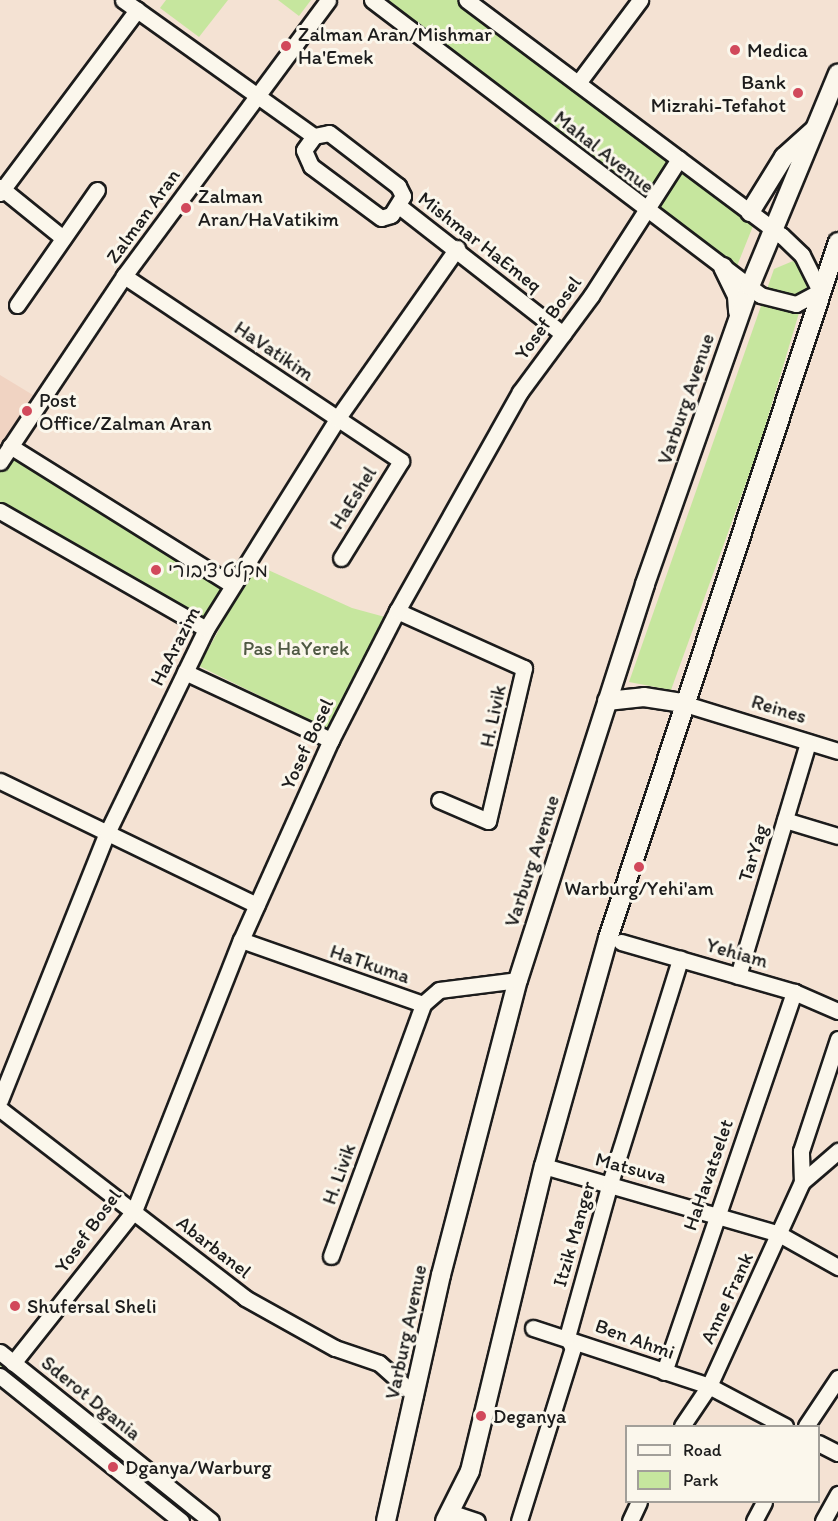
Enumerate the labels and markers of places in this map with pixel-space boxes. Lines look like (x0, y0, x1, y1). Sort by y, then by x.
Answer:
place label: Zalman Aran/Mishmar Ha'Emek (298, 22, 492, 69)
place label: Medica (747, 38, 808, 62)
marker: Zalman Aran/Mishmar Ha'Emek (279, 39, 293, 53)
marker: Medica (728, 43, 742, 57)
place label: Bank Mizrahi-Tefahot (651, 70, 786, 117)
marker: Bank Mizrahi-Tefahot (791, 86, 805, 100)
place label: Zalman Aran/HaVatikim (198, 184, 339, 231)
marker: Zalman Aran/HaVatikim (179, 201, 193, 215)
place label: Post Office/Zalman Aran (39, 388, 212, 435)
marker: Post Office/Zalman Aran (20, 404, 34, 418)
place label: מקלט ציבורי (168, 558, 268, 582)
marker: מקלט ציבורי (149, 563, 163, 577)
marker: Warburg/Yehi'am (632, 860, 646, 874)
place label: Warburg/Yehi'am (564, 876, 714, 900)
place label: Shufersal Sheli (27, 1294, 157, 1318)
marker: Shufersal Sheli (8, 1299, 22, 1313)
place label: Deganya (493, 1404, 566, 1428)
marker: Deganya (474, 1409, 488, 1423)
place label: Dganya/Warburg (125, 1455, 272, 1479)
marker: Dganya/Warburg (106, 1460, 120, 1474)

